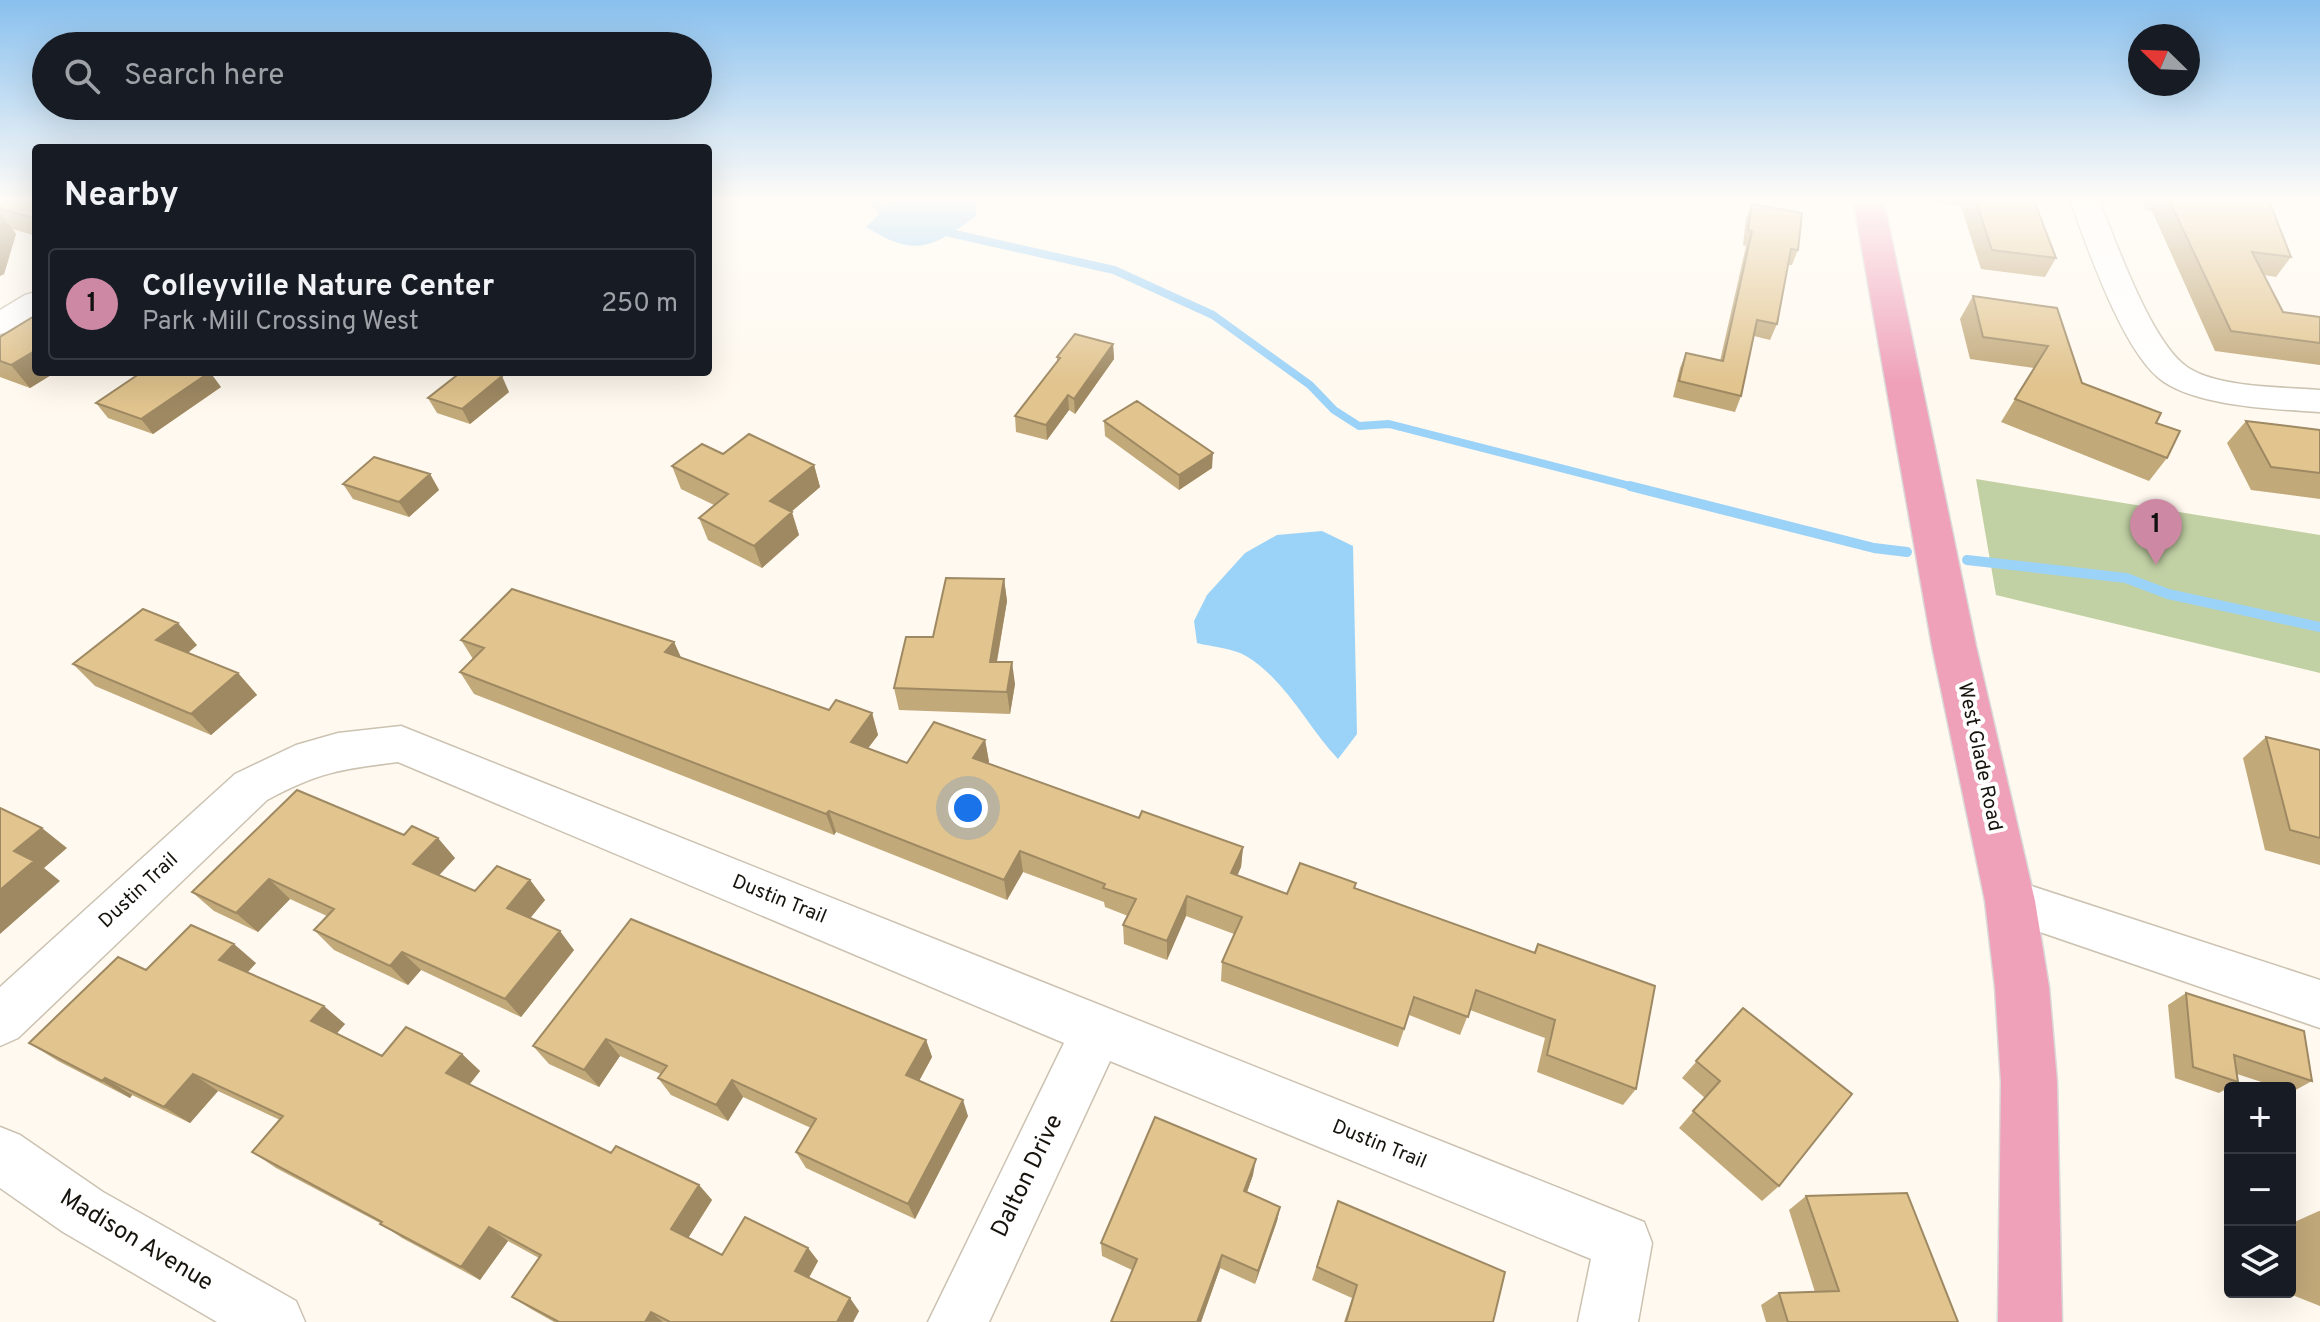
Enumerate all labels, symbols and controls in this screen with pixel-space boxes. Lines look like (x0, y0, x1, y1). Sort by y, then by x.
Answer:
north arrow (2128, 24, 2200, 96)
search box (32, 32, 712, 120)
icon: search (60, 54, 104, 98)
text: Search here (124, 58, 284, 95)
text: Nearby (64, 175, 179, 218)
text: Colleyville Nature Center (142, 269, 494, 306)
text: 1 (87, 288, 97, 321)
text: 250 m (601, 288, 678, 321)
text: Park · Mill Crossing West (142, 306, 419, 339)
pin: 1 (2130, 499, 2182, 565)
street label: West Glade Road (1951, 680, 2007, 834)
your location (948, 788, 988, 828)
street label: Dustin Trail (94, 848, 184, 934)
street label: Dustin Trail (728, 869, 830, 931)
map controls (2224, 1082, 2296, 1298)
button: + (2224, 1082, 2296, 1154)
street label: Dalton Drive (985, 1110, 1071, 1242)
street label: Dustin Trail (1328, 1114, 1430, 1176)
button: − (2224, 1154, 2296, 1226)
street label: Madison Avenue (54, 1183, 218, 1299)
button: layers (2224, 1226, 2296, 1298)

